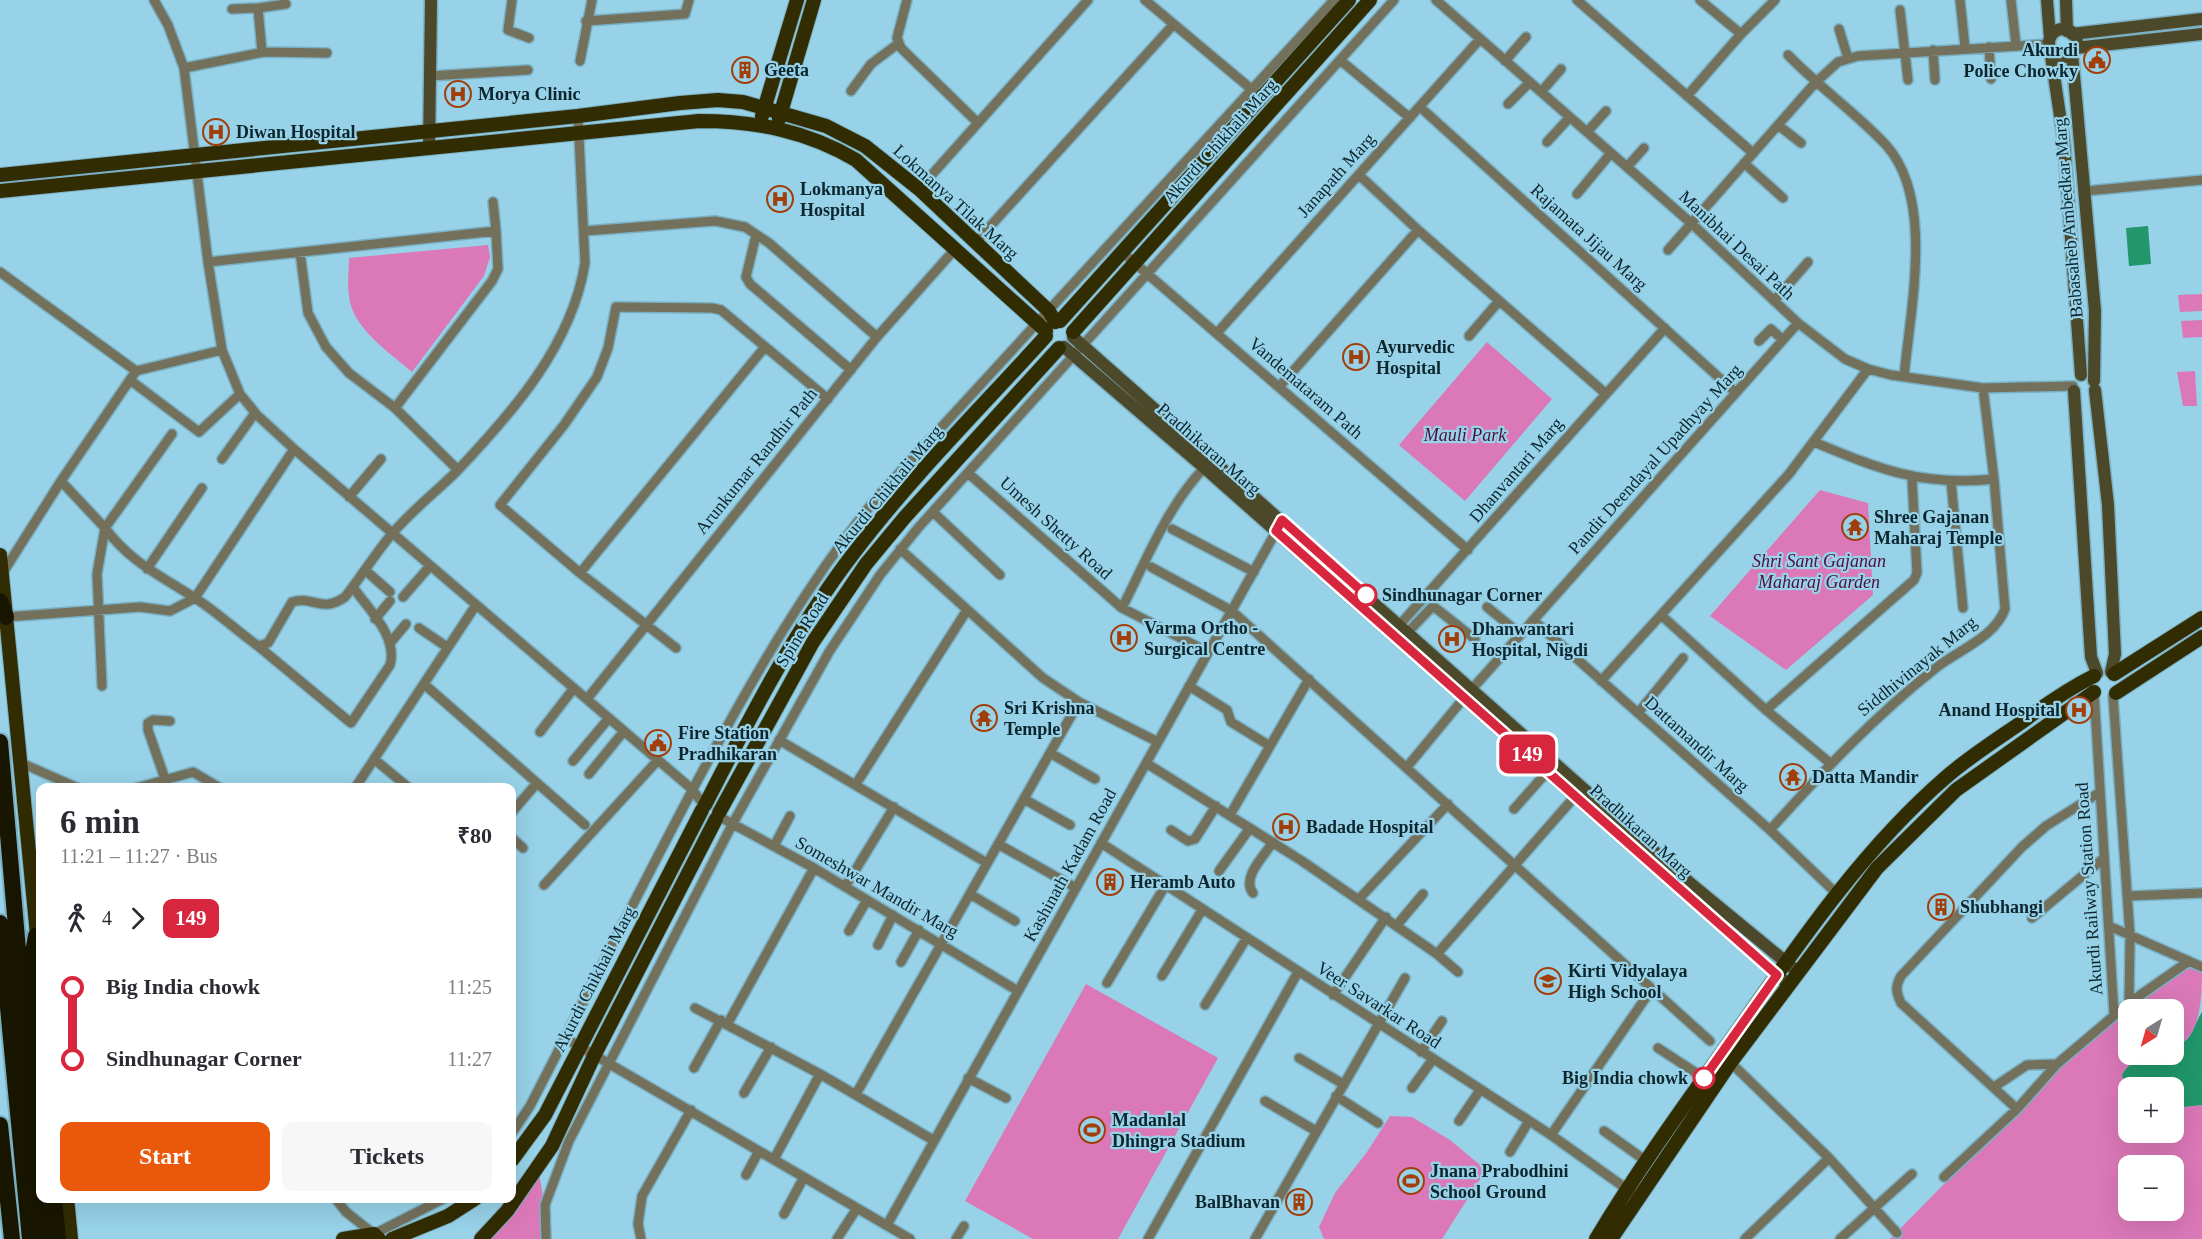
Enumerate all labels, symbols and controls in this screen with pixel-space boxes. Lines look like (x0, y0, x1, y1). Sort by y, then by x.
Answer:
place label: Akurdi Police Chowky (1964, 40, 2078, 81)
public building icon: Akurdi Police Chowky (2082, 45, 2112, 75)
building icon: Geeta (730, 55, 760, 85)
place label: Geeta (764, 60, 809, 80)
street label: Akurdi Chikhali Marg (1159, 75, 1281, 207)
hospital icon: Morya Clinic (443, 79, 473, 109)
place label: Morya Clinic (478, 84, 580, 104)
hospital icon: Diwan Hospital (201, 117, 231, 147)
street label: Babasaheb Ambedkar Marg (2049, 117, 2087, 319)
place label: Diwan Hospital (236, 122, 356, 142)
street label: Janapath Marg (1293, 129, 1379, 221)
street label: Lokmanya Tilak Marg (889, 140, 1023, 264)
place label: Lokmanya Hospital (800, 179, 883, 220)
street label: Rajamata Jijau Marg (1527, 180, 1651, 294)
hospital icon: Lokmanya Hospital (765, 184, 795, 214)
street label: Manibhai Desai Path (1675, 186, 1799, 304)
street label: Vandemataram Path (1245, 333, 1367, 443)
place label: Ayurvedic Hospital (1376, 337, 1455, 378)
hospital icon: Ayurvedic Hospital (1341, 342, 1371, 372)
street label: Pandit Deendayal Upadhyay Marg (1564, 360, 1746, 558)
street label: Arunkumar Randhir Path (691, 384, 821, 538)
street label: Pradhikaran Marg (1153, 399, 1265, 499)
street label: Dhanvantari Marg (1465, 414, 1567, 526)
street label: Akurdi Chikhali Marg (828, 421, 946, 557)
park label: Mauli Park (1423, 425, 1507, 445)
street label: Umesh Shetty Road (996, 472, 1116, 584)
place label: Shree Gajanan Maharaj Temple (1874, 507, 2003, 548)
temple icon: Shree Gajanan Maharaj Temple (1840, 512, 1870, 542)
park label: Shri Sant Gajanan Maharaj Garden (1752, 551, 1886, 592)
marker: Sindhunagar Corner (1355, 584, 1377, 606)
place label: Sindhunagar Corner (1382, 585, 1542, 605)
street label: Spine Road (771, 589, 833, 671)
street label: Siddhivinayak Marg (1854, 612, 1980, 720)
place label: Varma Ortho - Surgical Centre (1144, 618, 1265, 659)
place label: Dhanwantari Hospital, Nigdi (1472, 619, 1588, 660)
hospital icon: Varma Ortho - Surgical Centre (1109, 623, 1139, 653)
hospital icon: Dhanwantari Hospital, Nigdi (1437, 624, 1467, 654)
street label: Dattamandir Marg (1641, 692, 1753, 796)
hospital icon: Anand Hospital (2064, 695, 2094, 725)
place label: Sri Krishna Temple (1004, 698, 1095, 739)
place label: Anand Hospital (1938, 700, 2060, 720)
temple icon: Sri Krishna Temple (969, 703, 999, 733)
place label: Fire Station Pradhikaran (678, 723, 777, 764)
public building icon: Fire Station Pradhikaran (643, 728, 673, 758)
line badge: 149 (1492, 734, 1562, 774)
text: 149 (1511, 742, 1543, 766)
temple icon: Datta Mandir (1778, 762, 1808, 792)
place label: Datta Mandir (1812, 767, 1919, 787)
street label: Pradhikaran Marg (1586, 780, 1696, 882)
street label: Akurdi Railway Station Road (2072, 782, 2106, 996)
street label: Kashinath Kadam Road (1020, 785, 1120, 945)
text: 6 min (60, 804, 140, 840)
hospital icon: Badade Hospital (1271, 812, 1301, 842)
place label: Badade Hospital (1306, 817, 1434, 837)
text: ₹80 (457, 823, 492, 848)
street label: Someshwar Mandir Marg (792, 832, 962, 942)
text: 11:21 – 11:27 · Bus (60, 845, 217, 867)
building icon: Heramb Auto (1095, 867, 1125, 897)
place label: Heramb Auto (1130, 872, 1236, 892)
building icon: Shubhangi (1926, 892, 1956, 922)
place label: Shubhangi (1960, 897, 2043, 917)
icon: walk (60, 902, 93, 935)
icon: forward (121, 902, 154, 935)
street label: Akurdi Chikhali Marg (549, 903, 639, 1055)
text: 149 (175, 906, 207, 930)
text: 4 (102, 907, 112, 929)
street label: Veer Savarkar Road (1313, 957, 1445, 1053)
place label: Kirti Vidyalaya High School (1568, 961, 1688, 1002)
school or university icon: Kirti Vidyalaya High School (1533, 966, 1563, 996)
text: Big India chowk (106, 974, 260, 999)
text: 11:25 (447, 976, 492, 998)
north arrow (2118, 999, 2184, 1065)
map controls (2118, 999, 2184, 1221)
text: Sindhunagar Corner (106, 1046, 302, 1071)
text: 11:27 (447, 1048, 492, 1070)
marker: Big India chowk (1693, 1067, 1715, 1089)
place label: Big India chowk (1562, 1068, 1688, 1088)
button: + (2118, 1077, 2184, 1143)
place label: Madanlal Dhingra Stadium (1112, 1110, 1246, 1151)
sports icon: Madanlal Dhingra Stadium (1077, 1115, 1107, 1145)
button: Start (60, 1122, 270, 1191)
button: Tickets (282, 1122, 492, 1191)
button: − (2118, 1155, 2184, 1221)
place label: Jnana Prabodhini School Ground (1430, 1161, 1569, 1202)
sports icon: Jnana Prabodhini School Ground (1396, 1166, 1426, 1196)
building icon: BalBhavan (1284, 1187, 1314, 1217)
place label: BalBhavan (1195, 1192, 1280, 1212)

